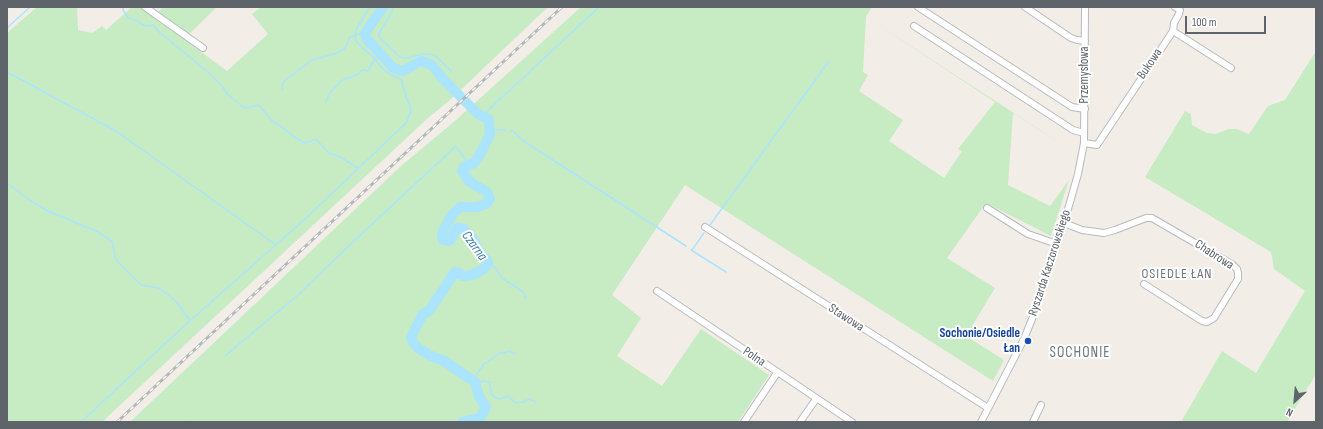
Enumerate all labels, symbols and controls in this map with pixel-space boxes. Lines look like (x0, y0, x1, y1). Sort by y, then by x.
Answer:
scale bar (1187, 8, 1268, 34)
text: 100 m (1192, 15, 1217, 30)
street label: Bukowa (1134, 46, 1166, 82)
street label: Przemysłowa (1077, 47, 1093, 103)
street label: Ryszarda Kaczorowskiego (1025, 208, 1075, 318)
water label: Czarna (458, 228, 490, 264)
street label: Chabrowa (1192, 237, 1236, 273)
district label: OSIEDLE ŁAN (1142, 266, 1212, 282)
street label: Stawowa (825, 301, 867, 335)
place label: Sochonie/Osiedle Łan (939, 326, 1020, 357)
marker: Sochonie/Osiedle Łan (1023, 336, 1033, 346)
street label: Polna (740, 344, 768, 370)
district label: SOCHONIE (1050, 344, 1110, 362)
north arrow (1275, 381, 1315, 421)
text: N (1284, 405, 1295, 419)

